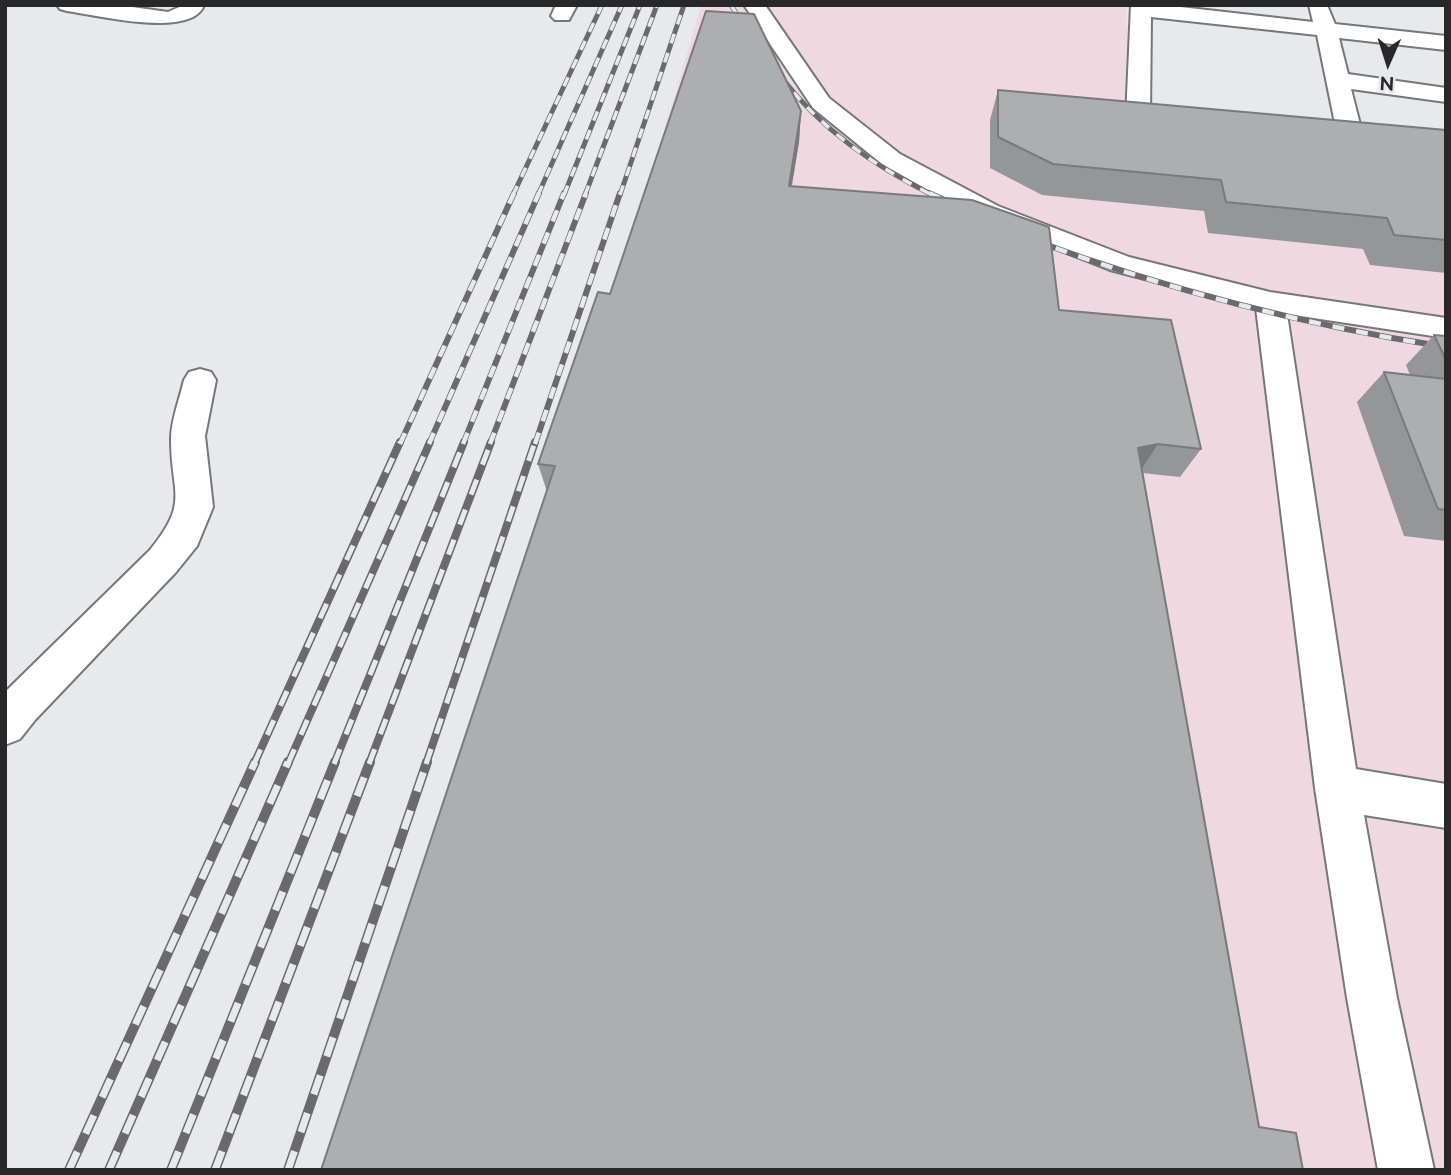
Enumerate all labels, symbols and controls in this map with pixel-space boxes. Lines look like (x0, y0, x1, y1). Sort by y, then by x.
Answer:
north arrow (1353, 28, 1423, 98)
text: N (1379, 73, 1395, 95)

